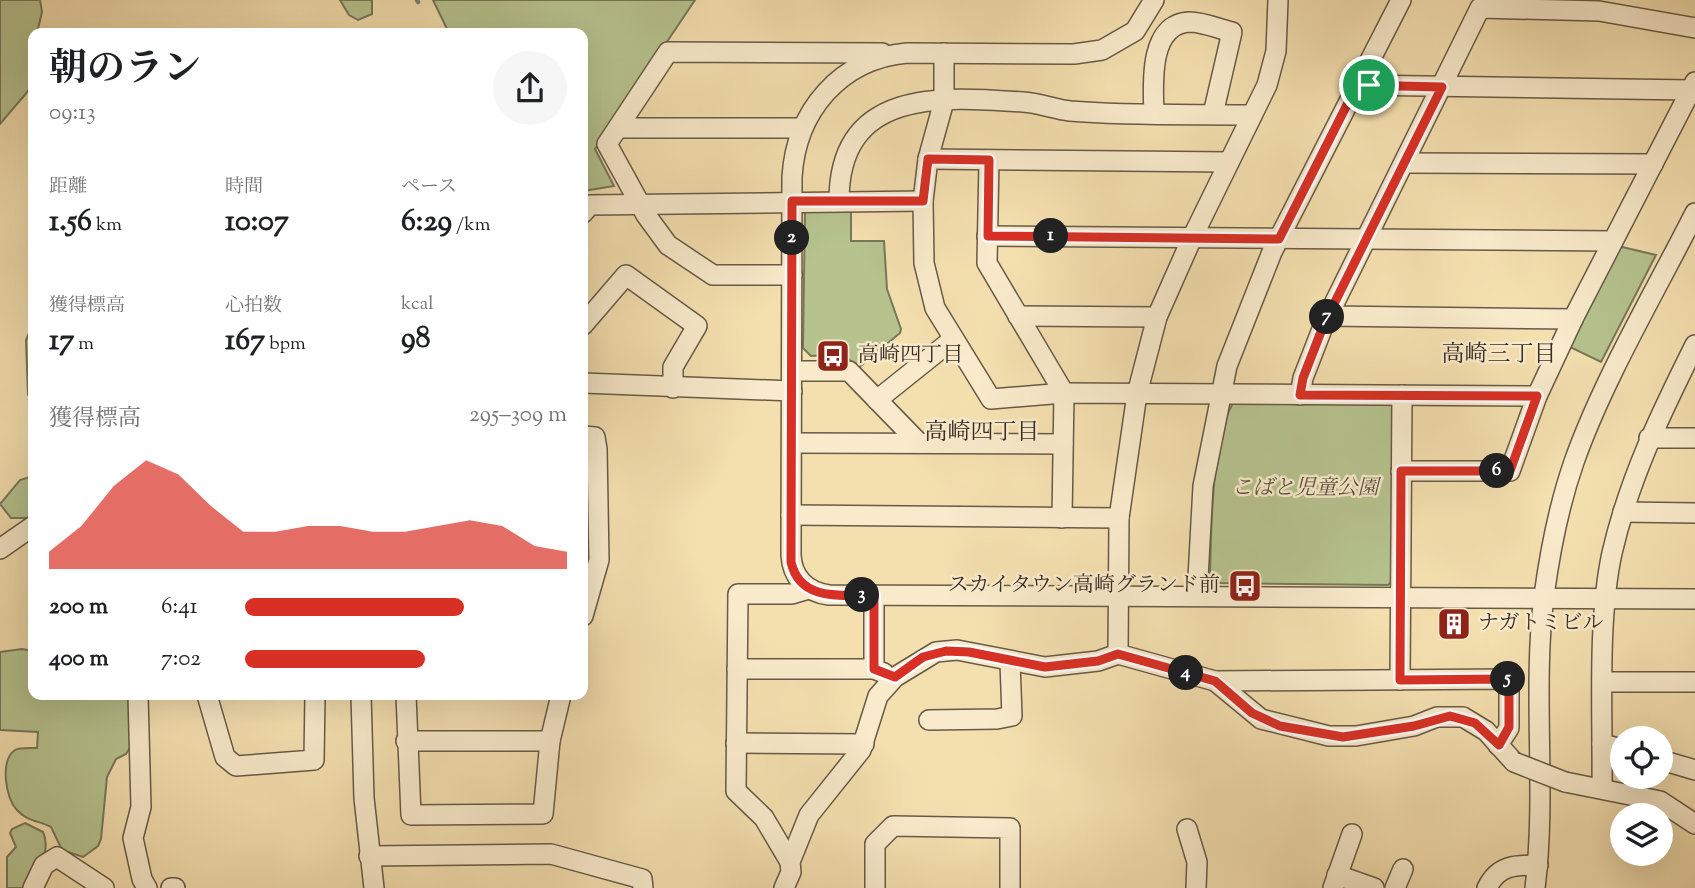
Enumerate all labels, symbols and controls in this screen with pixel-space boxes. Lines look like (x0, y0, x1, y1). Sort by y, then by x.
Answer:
text: 朝のラン (49, 44, 201, 98)
button: share (493, 51, 567, 125)
pin (1339, 55, 1399, 115)
icon: arrive (1350, 66, 1388, 104)
text: 09:13 (49, 97, 95, 130)
text: 距離 (49, 174, 87, 201)
text: 時間 (225, 174, 263, 201)
text: ペース (401, 174, 457, 201)
text: 1.56 (49, 201, 92, 244)
text: 10:07 (225, 201, 289, 244)
text: 6:29 (401, 201, 452, 244)
text: km (92, 212, 122, 239)
text: /km (452, 212, 490, 239)
pin: 1 (1034, 218, 1068, 254)
pin: 2 (774, 220, 810, 256)
text: 1 (1047, 222, 1054, 249)
text: 2 (787, 224, 796, 251)
text: kcal (401, 291, 434, 318)
text: 獲得標高 (49, 293, 125, 320)
text: 心拍数 (225, 293, 282, 320)
pin: 7 (1310, 300, 1344, 334)
text: 7 (1322, 303, 1331, 330)
text: 98 (401, 318, 431, 361)
text: 17 (49, 320, 74, 363)
text: 167 (225, 320, 265, 363)
text: m (74, 331, 94, 358)
text: bpm (265, 331, 306, 358)
bus stop icon: 高崎四丁目 (814, 337, 852, 375)
district label: 高崎三丁目 (1442, 339, 1557, 372)
place label: 高崎四丁目 (858, 341, 963, 371)
text: 295–309 m (469, 399, 567, 432)
text: 獲得標高 (49, 403, 141, 436)
district label: 高崎四丁目 (925, 417, 1040, 450)
pin: 6 (1480, 454, 1514, 489)
text: 6 (1492, 457, 1501, 484)
park label: こばと児童公園 (1232, 474, 1381, 504)
bus stop icon: スカイタウン高崎グランド前 (1226, 567, 1264, 605)
place label: スカイタウン高崎グランド前 (948, 571, 1220, 601)
pin: 3 (844, 578, 880, 612)
text: 3 (858, 581, 865, 608)
text: 200 m (49, 591, 108, 624)
text: 6:41 (161, 591, 198, 624)
building icon: ナガトミビル (1435, 605, 1473, 643)
place label: ナガトミビル (1478, 609, 1604, 639)
text: 400 m (49, 643, 109, 676)
text: 7:02 (161, 643, 201, 676)
pin: 4 (1168, 656, 1204, 690)
text: 4 (1181, 659, 1190, 686)
pin: 5 (1490, 662, 1526, 696)
text: 5 (1504, 665, 1511, 692)
map controls (1610, 726, 1673, 866)
button: locate (1610, 726, 1673, 789)
button: layers (1610, 803, 1673, 866)

